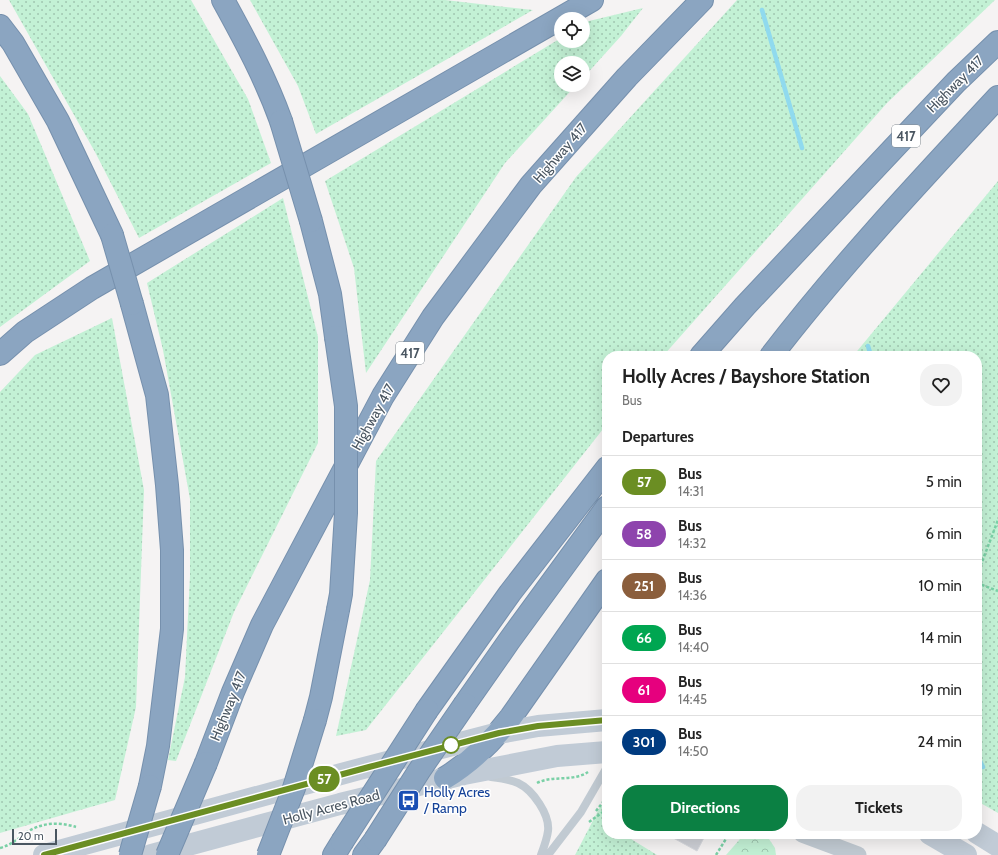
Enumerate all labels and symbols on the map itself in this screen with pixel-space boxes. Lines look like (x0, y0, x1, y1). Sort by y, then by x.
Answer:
street label: Highway 417 (923, 52, 987, 116)
street label: Highway 417 (529, 119, 591, 187)
road number: 417 (892, 125, 920, 147)
road number: 417 (396, 342, 424, 364)
street label: Highway 417 (347, 380, 399, 454)
street label: Highway 417 (206, 668, 250, 744)
unlabelled marker (442, 736, 460, 754)
line badge: 57 (306, 766, 342, 792)
place label: Holly Acres / Ramp (423, 783, 490, 817)
street label: Holly Acres Road (281, 785, 381, 829)
bus stop icon: Holly Acres / Ramp (395, 787, 421, 813)
scale bar (12, 827, 57, 846)

